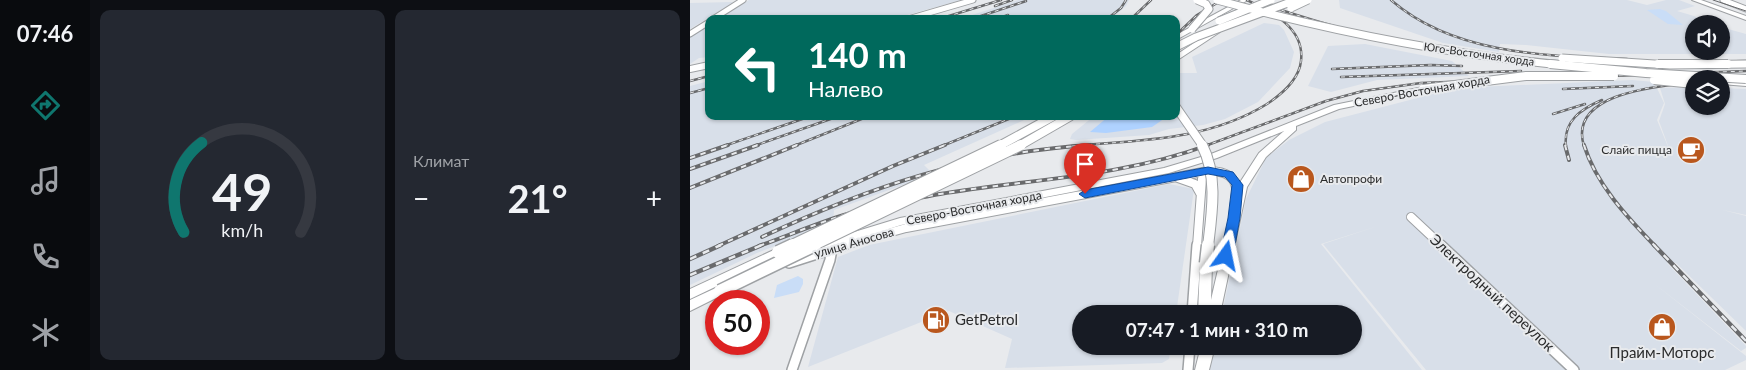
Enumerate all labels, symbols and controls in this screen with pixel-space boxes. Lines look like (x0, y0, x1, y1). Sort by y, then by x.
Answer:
map controls (1685, 15, 1730, 115)
button: sound (1685, 15, 1730, 60)
text: 07:46 (17, 20, 73, 47)
text: 140 m (808, 33, 907, 75)
icon: left (725, 35, 790, 100)
street label: Юго-Восточная хорда (1423, 39, 1535, 68)
button: layers (1685, 70, 1730, 115)
street label: Северо-Восточная хорда (1353, 71, 1491, 110)
text: Налево (808, 75, 883, 102)
icon: directions (28, 88, 63, 123)
cafe icon: Слайс пицца (1676, 135, 1706, 165)
place label: Слайс пицца (1601, 142, 1672, 157)
pin (1064, 143, 1106, 194)
icon: arrive (1071, 150, 1099, 178)
text: Климат (413, 151, 469, 170)
text: 49 (212, 160, 273, 222)
icon: music (28, 163, 63, 198)
shop icon: Автопрофи (1286, 164, 1316, 194)
place label: Автопрофи (1320, 171, 1382, 186)
text: 21° (508, 175, 567, 221)
text: − (413, 181, 429, 215)
text: + (646, 181, 662, 215)
street label: Северо-Восточная хорда (905, 187, 1043, 228)
text: km/h (222, 219, 263, 241)
street label: улица Аносова (812, 224, 895, 261)
position arrow (1199, 229, 1251, 281)
street label: Электродный переулок (1427, 230, 1559, 355)
icon: phone (28, 239, 63, 274)
speed limit sign: 50 (705, 290, 770, 355)
fuel station icon: GetPetrol (921, 305, 951, 335)
place label: GetPetrol (955, 310, 1018, 328)
shop icon: Прайм-Моторс (1647, 312, 1677, 342)
icon: climate (28, 315, 63, 350)
text: 07:47 · 1 мин · 310 m (1126, 318, 1308, 341)
place label: Прайм-Моторс (1610, 343, 1714, 361)

